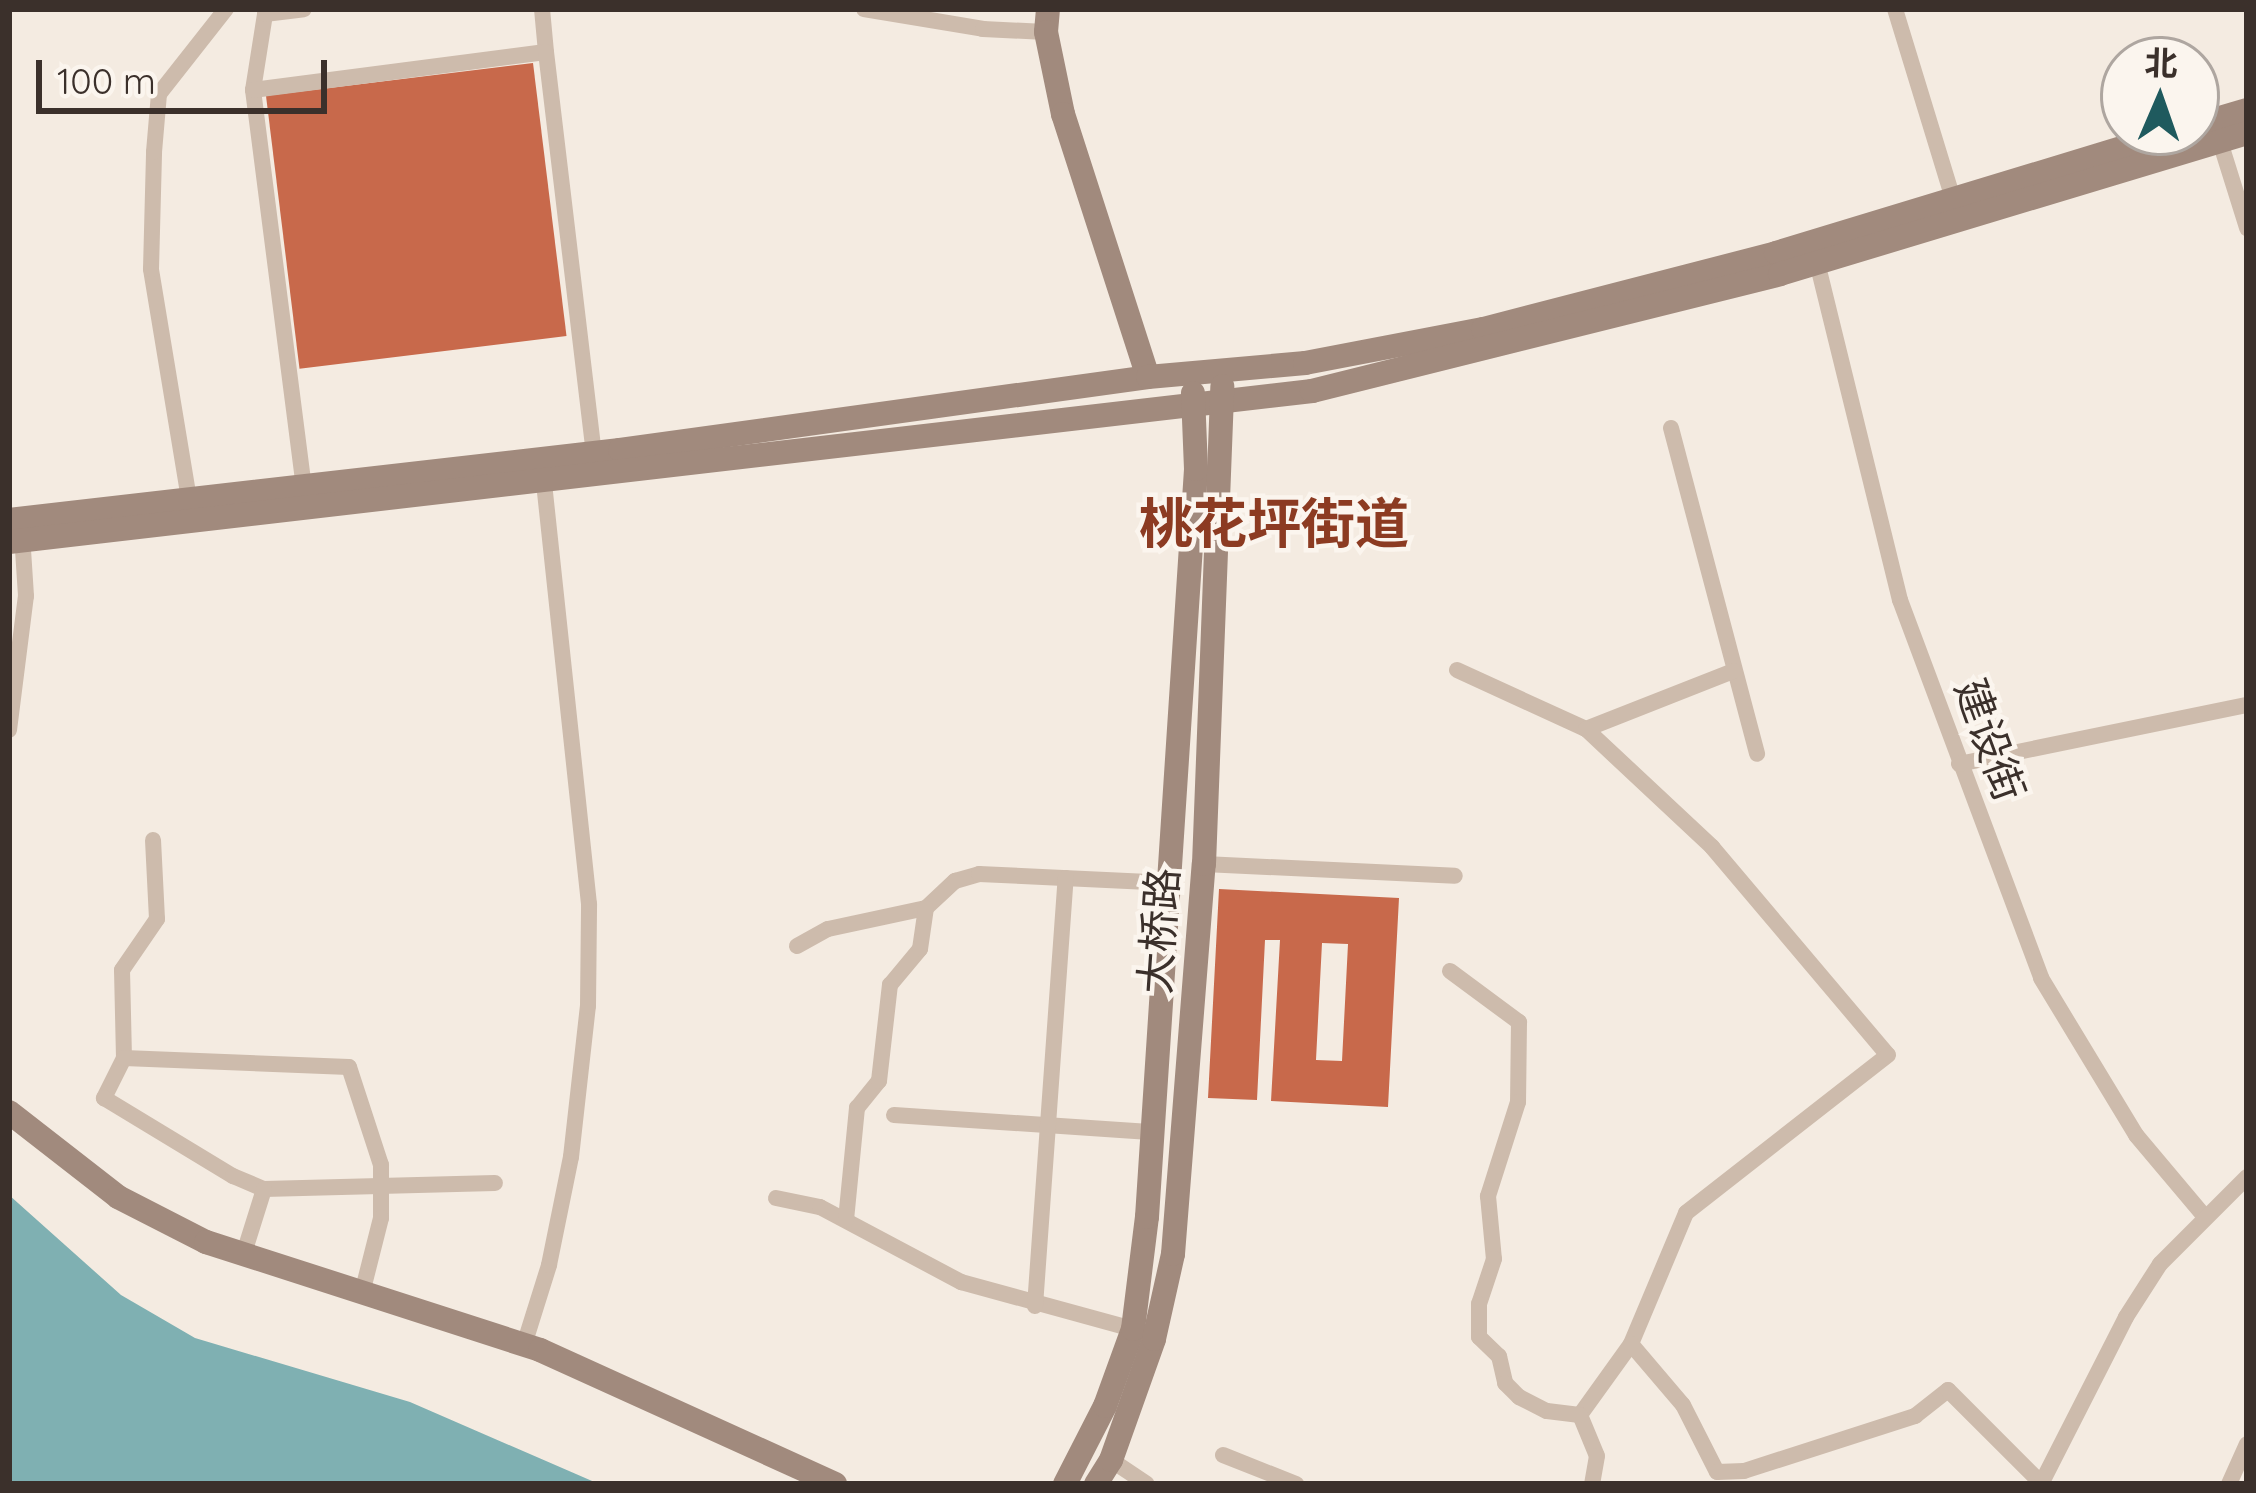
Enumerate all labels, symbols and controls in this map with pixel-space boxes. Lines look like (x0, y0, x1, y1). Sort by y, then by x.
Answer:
scale bar (42, 36, 333, 110)
north arrow (2100, 36, 2220, 156)
text: 北 (2144, 41, 2178, 84)
text: 100 m (57, 58, 156, 103)
district label: 桃花坪街道 (1139, 491, 1409, 555)
street label: 建设街 (1945, 672, 2035, 808)
street label: 大桥路 (1129, 866, 1189, 996)

